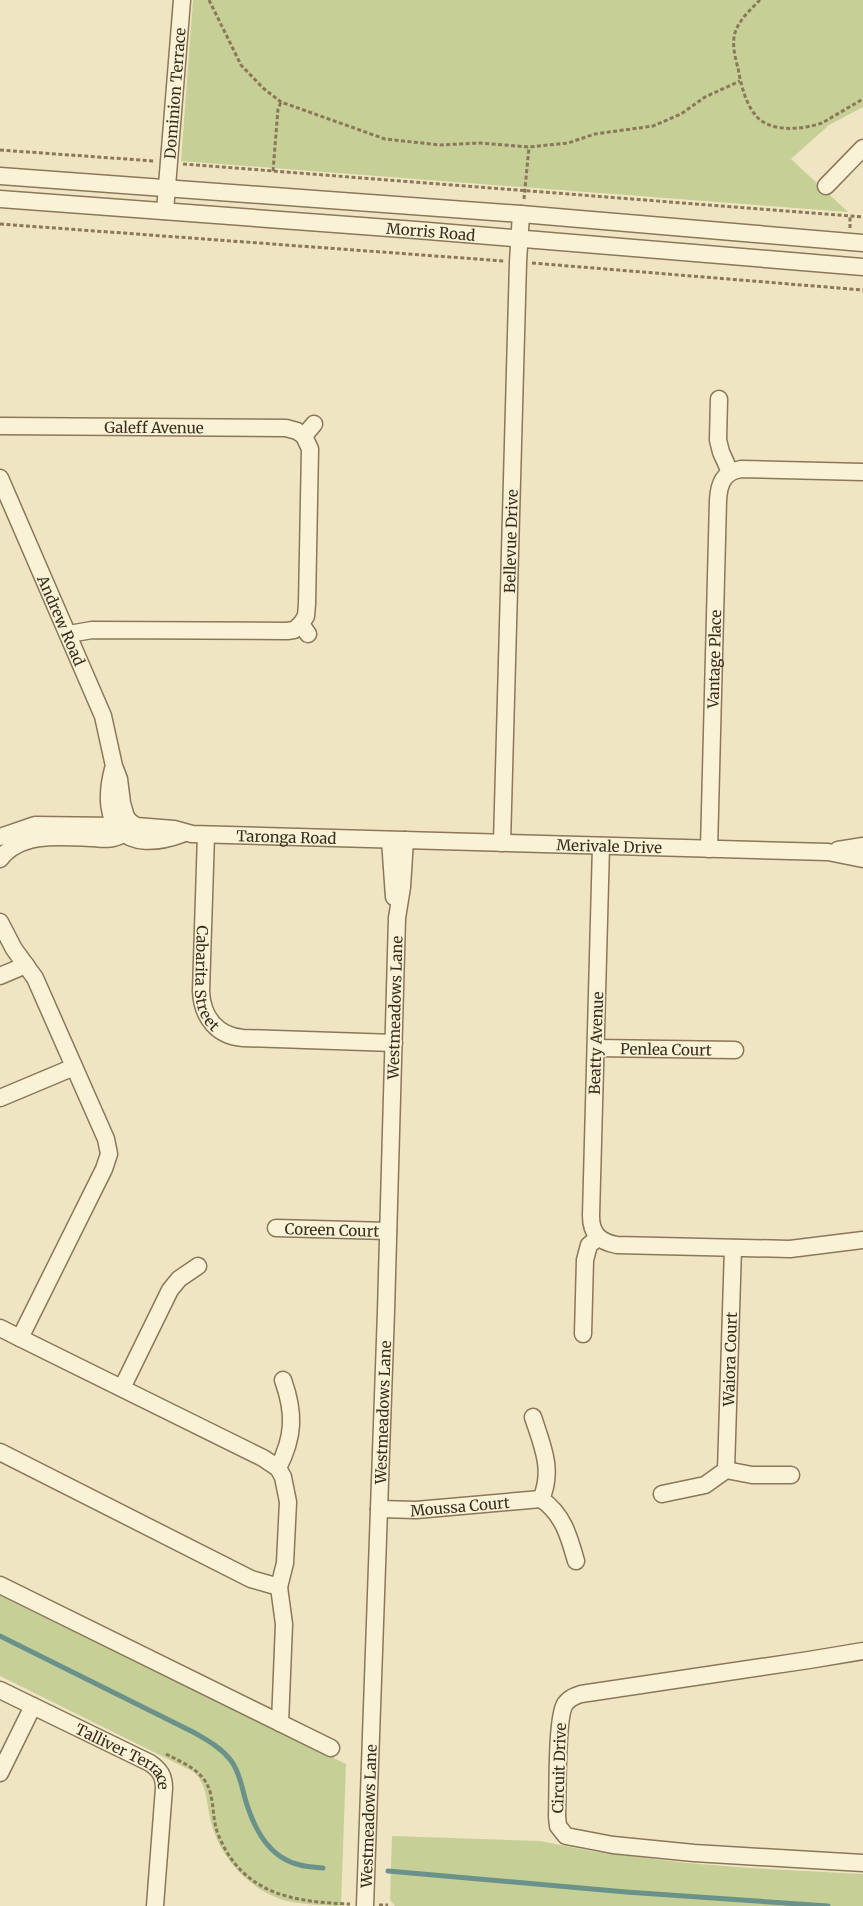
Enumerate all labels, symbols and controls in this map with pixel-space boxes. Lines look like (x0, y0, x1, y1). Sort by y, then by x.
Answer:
street label: Dominion Terrace (160, 27, 189, 160)
street label: Morris Road (386, 218, 476, 244)
street label: Galeff Avenue (104, 417, 204, 437)
street label: Bellevue Drive (499, 489, 521, 593)
street label: Andrew Road (33, 571, 89, 668)
street label: Vantage Place (703, 609, 725, 710)
street label: Taronga Road (236, 826, 337, 848)
street label: Merivale Drive (556, 835, 663, 857)
street label: Cabarita Street (191, 925, 224, 1035)
street label: Westmeadows Lane (383, 935, 406, 1081)
street label: Beatty Avenue (585, 991, 607, 1095)
street label: Penlea Court (620, 1039, 712, 1059)
street label: Coreen Court (285, 1219, 380, 1240)
street label: Waiora Court (718, 1311, 740, 1408)
street label: Westmeadows Lane (370, 1340, 394, 1485)
street label: Moussa Court (409, 1492, 510, 1520)
street label: Talliver Terrace (73, 1719, 174, 1790)
street label: Circuit Drive (548, 1722, 570, 1814)
street label: Westmeadows Lane (356, 1744, 380, 1889)

